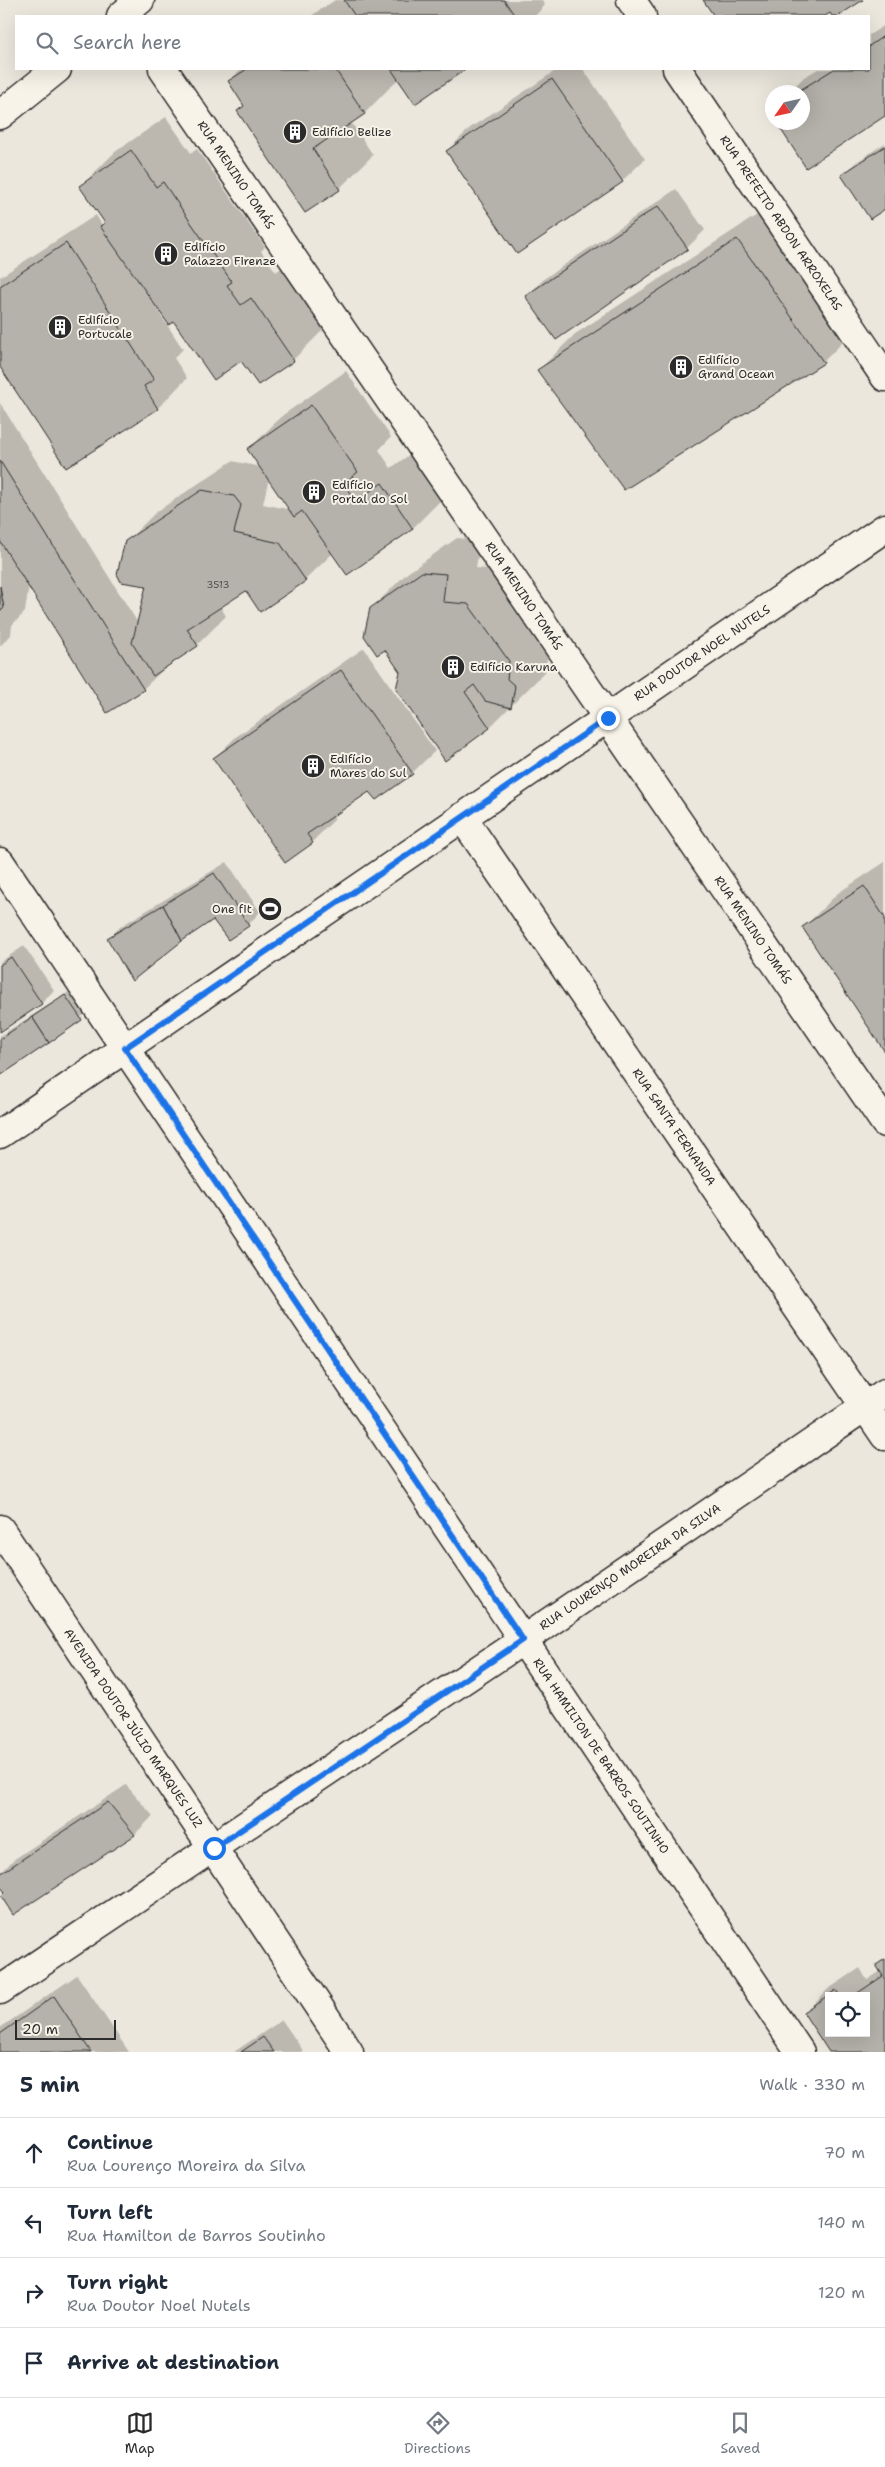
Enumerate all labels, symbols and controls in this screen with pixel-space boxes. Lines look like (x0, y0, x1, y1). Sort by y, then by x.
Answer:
search box (15, 15, 870, 70)
icon: search (33, 29, 61, 57)
text: Search here (73, 30, 182, 55)
north arrow (765, 85, 810, 130)
street label: RUA MENINO TOMÁS (194, 118, 278, 233)
building icon: Edifício Belize (282, 119, 308, 145)
place label: Edifício Belize (312, 124, 392, 140)
street label: RUA PREFEITO ABDON ARROXELAS (716, 132, 846, 314)
place label: Edifício Palazzo Firenze (184, 239, 276, 269)
building icon: Edifício Palazzo Firenze (153, 241, 179, 267)
place label: Edifício Portucale (78, 312, 133, 342)
building icon: Edifício Portucale (47, 314, 73, 340)
place label: Edifício Grand Ocean (698, 352, 774, 382)
building icon: Edifício Grand Ocean (668, 354, 694, 380)
place label: Edifício Portal do Sol (332, 477, 408, 507)
building icon: Edifício Portal do Sol (301, 479, 327, 505)
street label: RUA MENINO TOMÁS (482, 539, 566, 654)
house number: 3513 (206, 578, 230, 591)
street label: RUA DOUTOR NOEL NUTELS (631, 601, 774, 705)
building icon: Edifício Karuna (440, 654, 466, 680)
place label: Edifício Karuna (470, 659, 558, 675)
route end (597, 707, 620, 730)
place label: Edifício Mares do Sul (330, 751, 407, 781)
building icon: Edifício Mares do Sul (300, 753, 326, 779)
street label: RUA MENINO TOMÁS (711, 873, 795, 988)
sports icon: One fit (257, 896, 283, 922)
place label: One fit (212, 901, 252, 917)
street label: RUA SANTA FERNANDA (629, 1065, 719, 1189)
street label: RUA LOURENÇO MOREIRA DA SILVA (536, 1500, 724, 1634)
street label: AVENIDA DOUTOR JÚLIO MARQUES LUZ (60, 1625, 206, 1831)
street label: RUA HAMILTON DE BARROS SOUTINHO (529, 1655, 673, 1857)
route start (203, 1837, 226, 1860)
map controls (825, 1992, 870, 2037)
button: locate (825, 1992, 870, 2037)
scale bar (15, 2017, 116, 2040)
text: 20 m (22, 2020, 58, 2038)
text: 5 min (20, 2071, 80, 2099)
text: Walk · 330 m (759, 2074, 865, 2095)
text: Continue (67, 2130, 153, 2155)
icon: ahead (20, 2139, 48, 2167)
text: 70 m (824, 2142, 865, 2163)
text: Rua Lourenço Moreira da Silva (67, 2155, 305, 2176)
text: Turn left (67, 2200, 153, 2225)
icon: left (20, 2209, 48, 2237)
text: 140 m (818, 2212, 865, 2233)
text: Rua Hamilton de Barros Soutinho (67, 2225, 326, 2246)
text: Turn right (67, 2270, 168, 2295)
icon: right (20, 2279, 48, 2307)
text: 120 m (818, 2282, 865, 2303)
text: Rua Doutor Noel Nutels (67, 2295, 251, 2316)
icon: arrive (20, 2349, 48, 2377)
text: Arrive at destination (67, 2350, 279, 2375)
tab: Map (125, 2409, 155, 2457)
tab: Directions (404, 2409, 471, 2457)
tab: Saved (721, 2409, 760, 2457)

